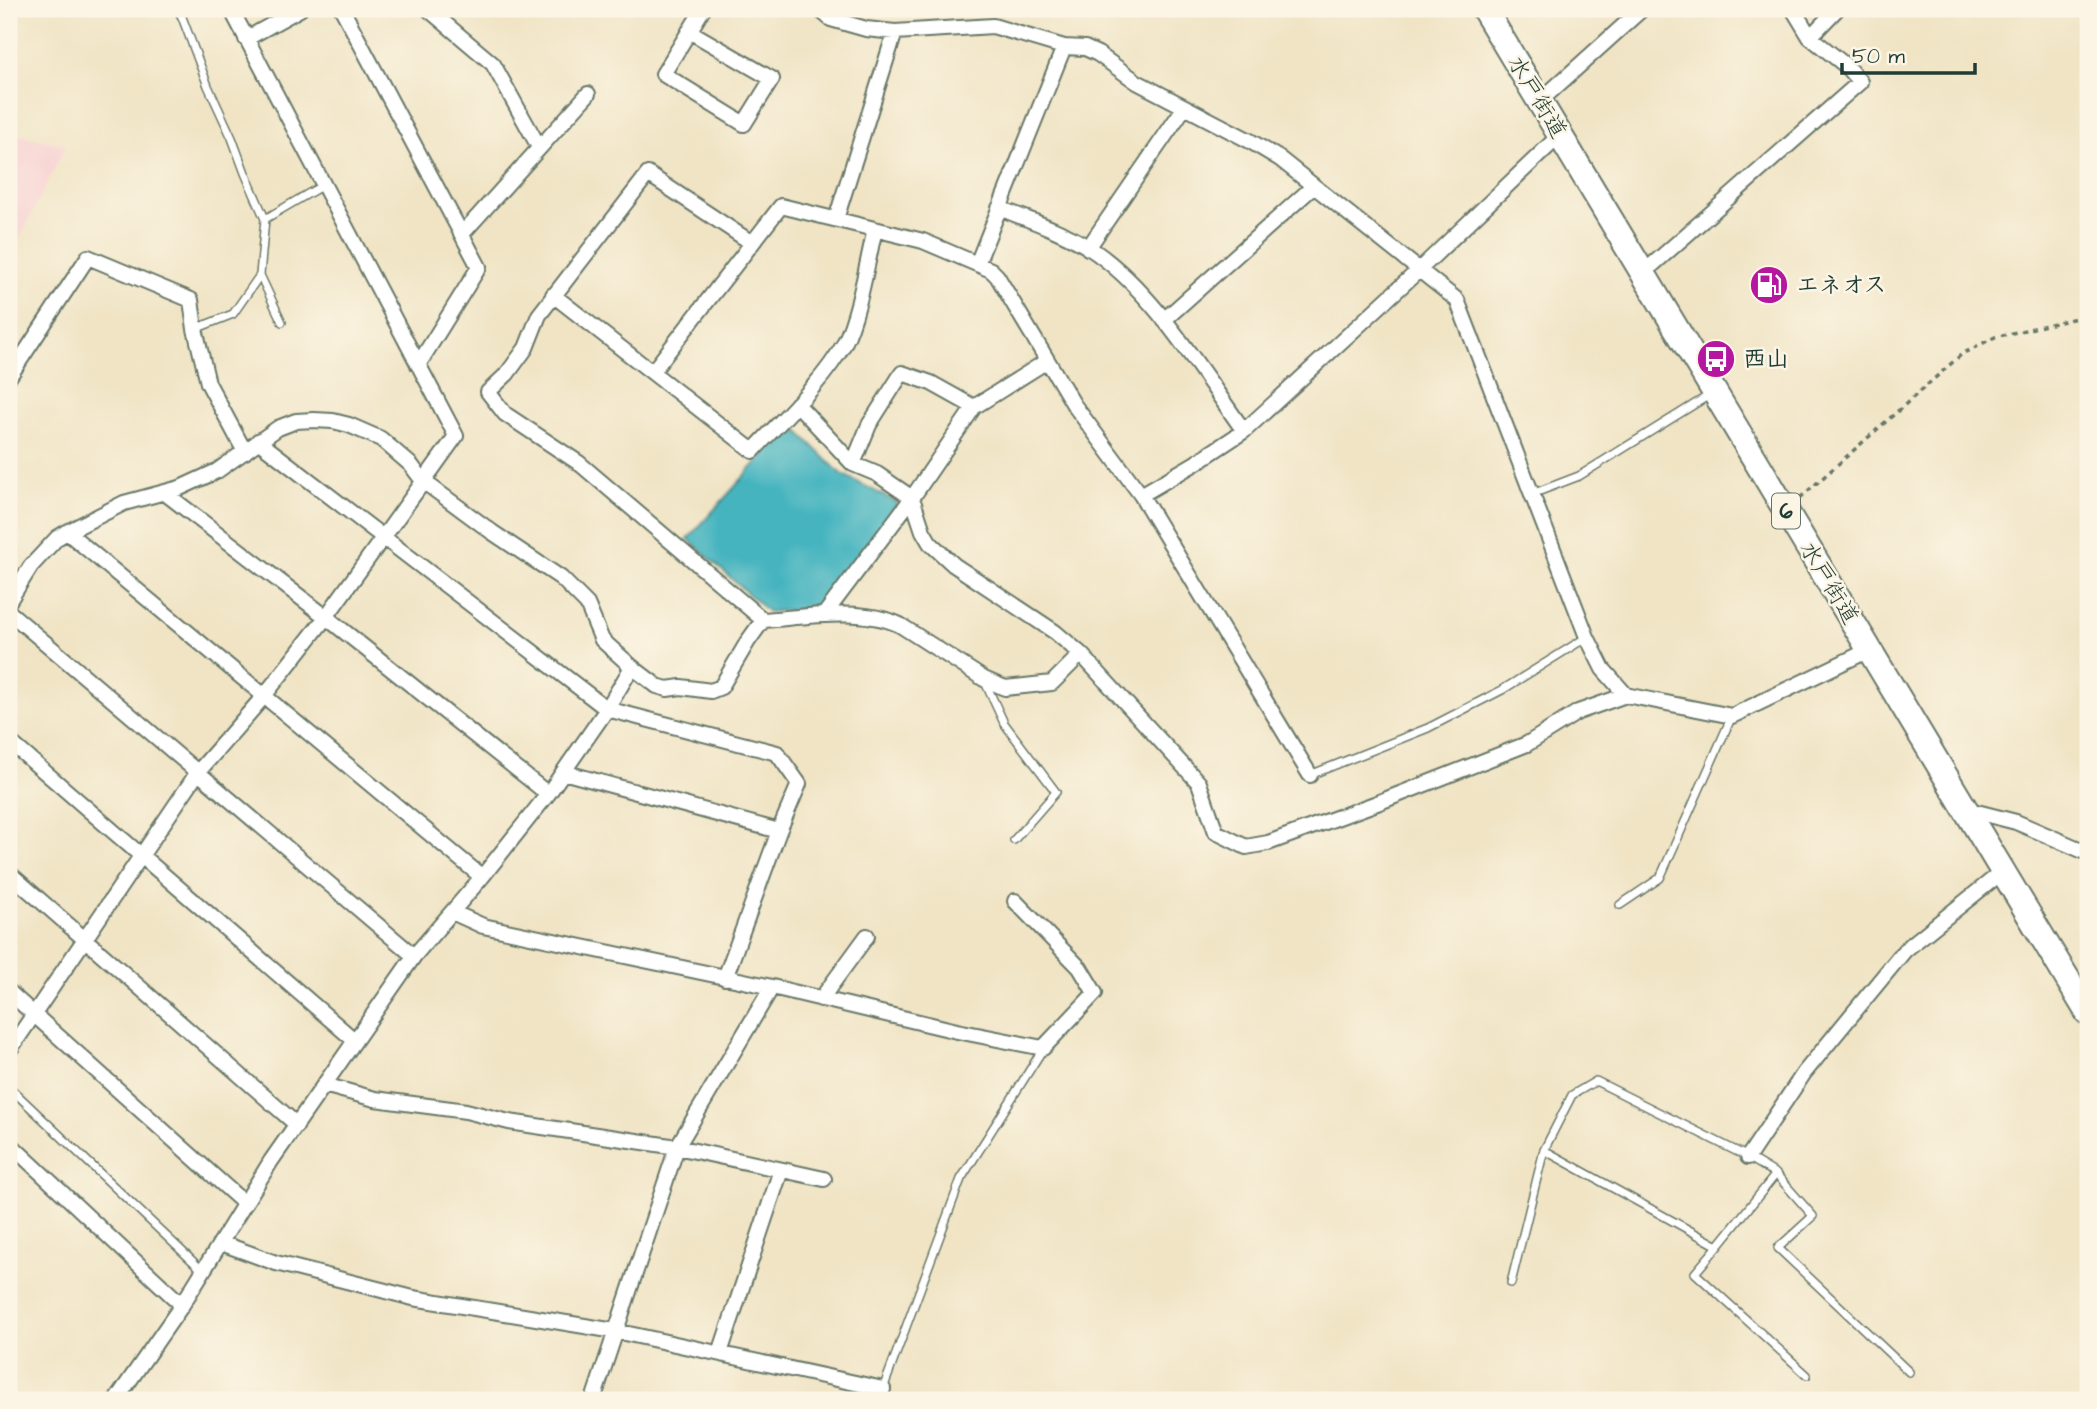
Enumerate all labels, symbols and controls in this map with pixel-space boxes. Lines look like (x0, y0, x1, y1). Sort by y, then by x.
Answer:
scale bar (1842, 32, 1974, 76)
text: 50 m (1852, 42, 1906, 71)
street label: 水戸街道 (1500, 49, 1574, 145)
fuel station icon: エネオス (1748, 264, 1790, 306)
place label: エネオス (1796, 269, 1887, 301)
bus stop icon: 西山 (1695, 338, 1737, 380)
place label: 西山 (1743, 343, 1789, 375)
road number: 6 (1772, 494, 1800, 528)
street label: 水戸街道 (1792, 535, 1866, 631)

